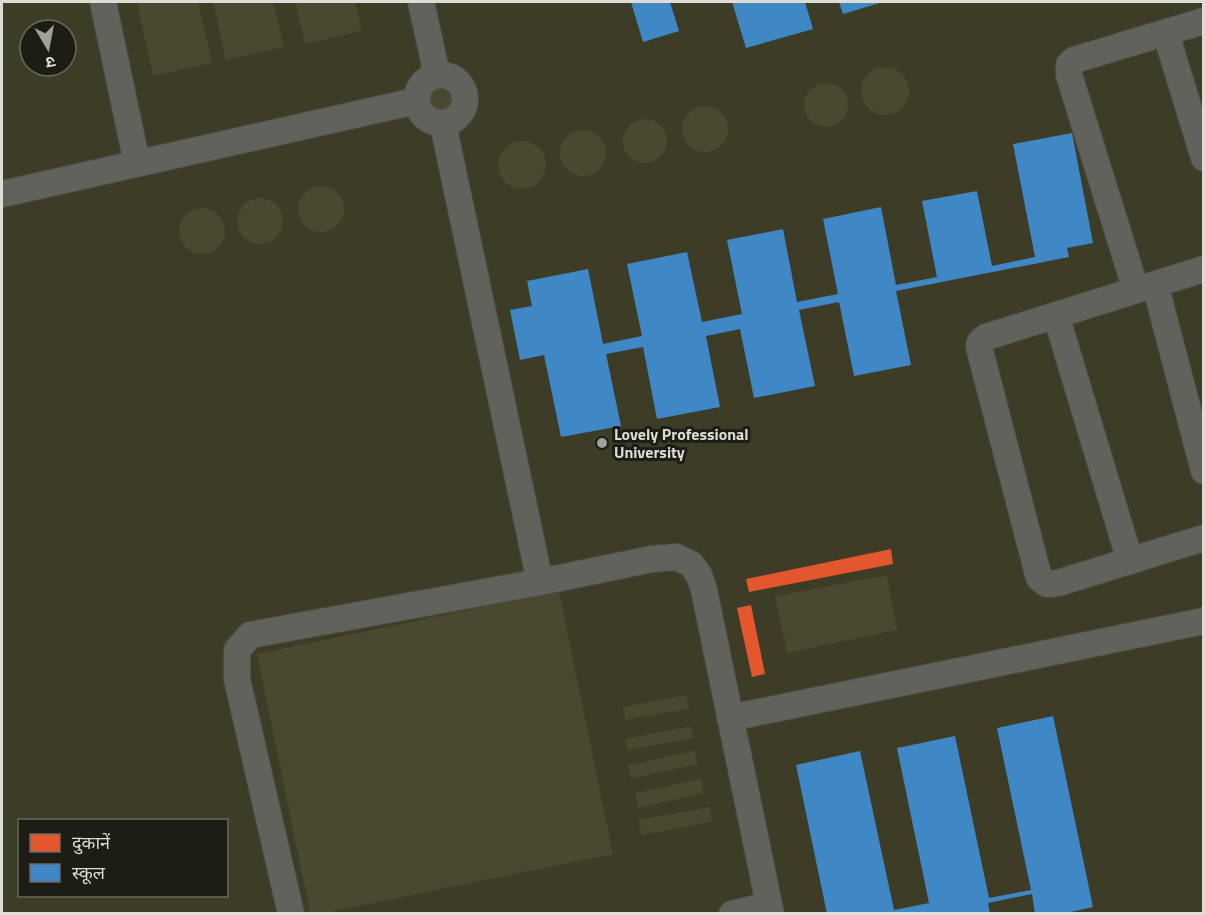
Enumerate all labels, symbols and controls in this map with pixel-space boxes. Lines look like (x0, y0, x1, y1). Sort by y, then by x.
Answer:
north arrow (18, 18, 78, 78)
text: उ (43, 50, 57, 76)
place label: Lovely Professional University (614, 422, 749, 464)
marker: Lovely Professional University (595, 436, 609, 450)
legend (18, 819, 228, 897)
text: दुकानें (72, 829, 111, 856)
text: स्कूल (72, 859, 106, 886)

